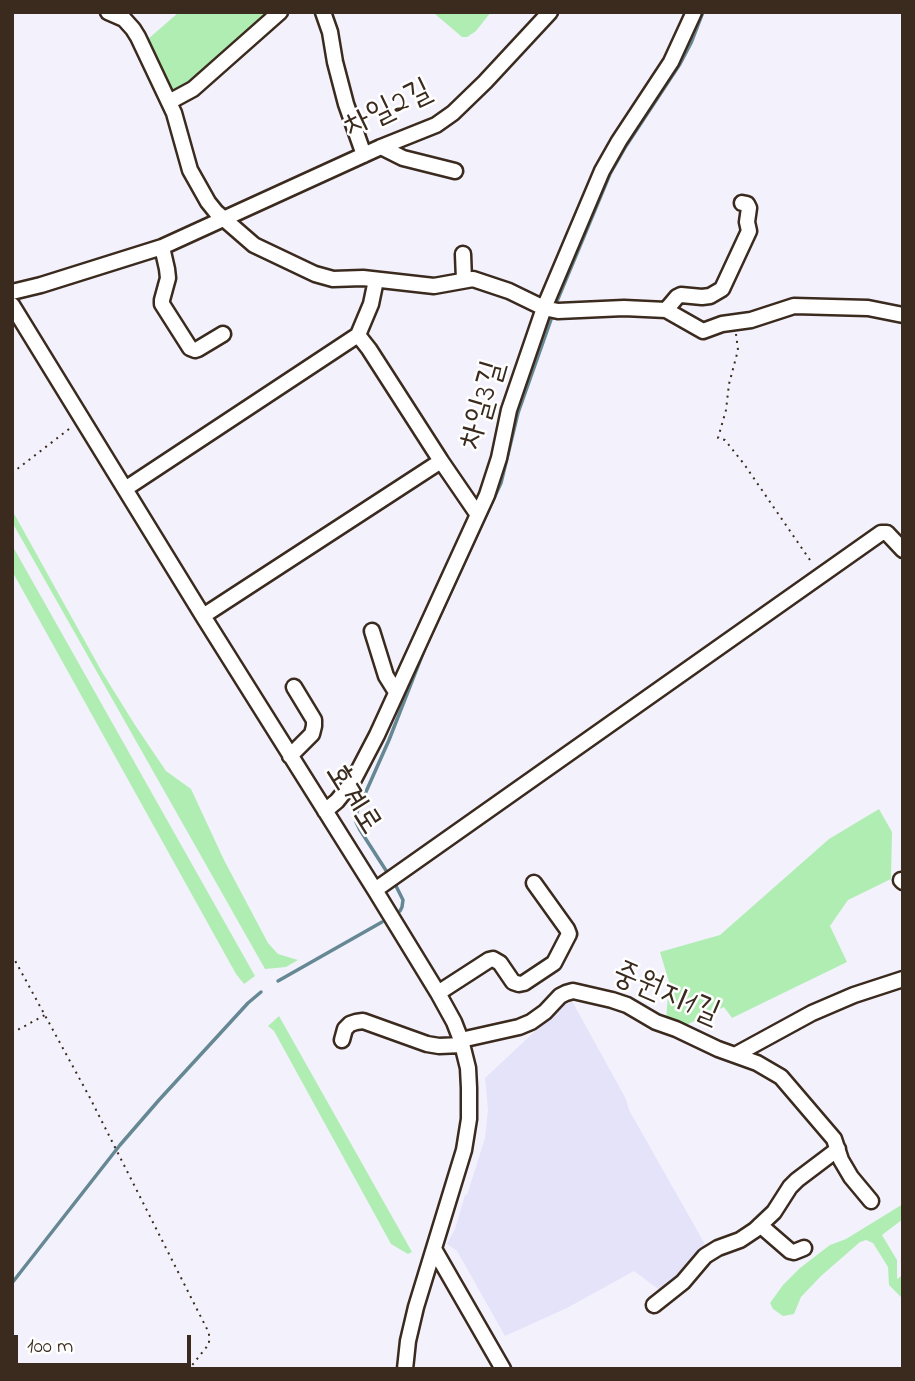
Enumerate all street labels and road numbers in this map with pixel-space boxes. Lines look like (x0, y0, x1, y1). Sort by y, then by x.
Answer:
street label: 차일2길 (339, 73, 439, 149)
street label: 차일3길 (454, 357, 516, 455)
street label: 호계로 (314, 757, 388, 843)
street label: 중원지1길 (605, 956, 725, 1036)

